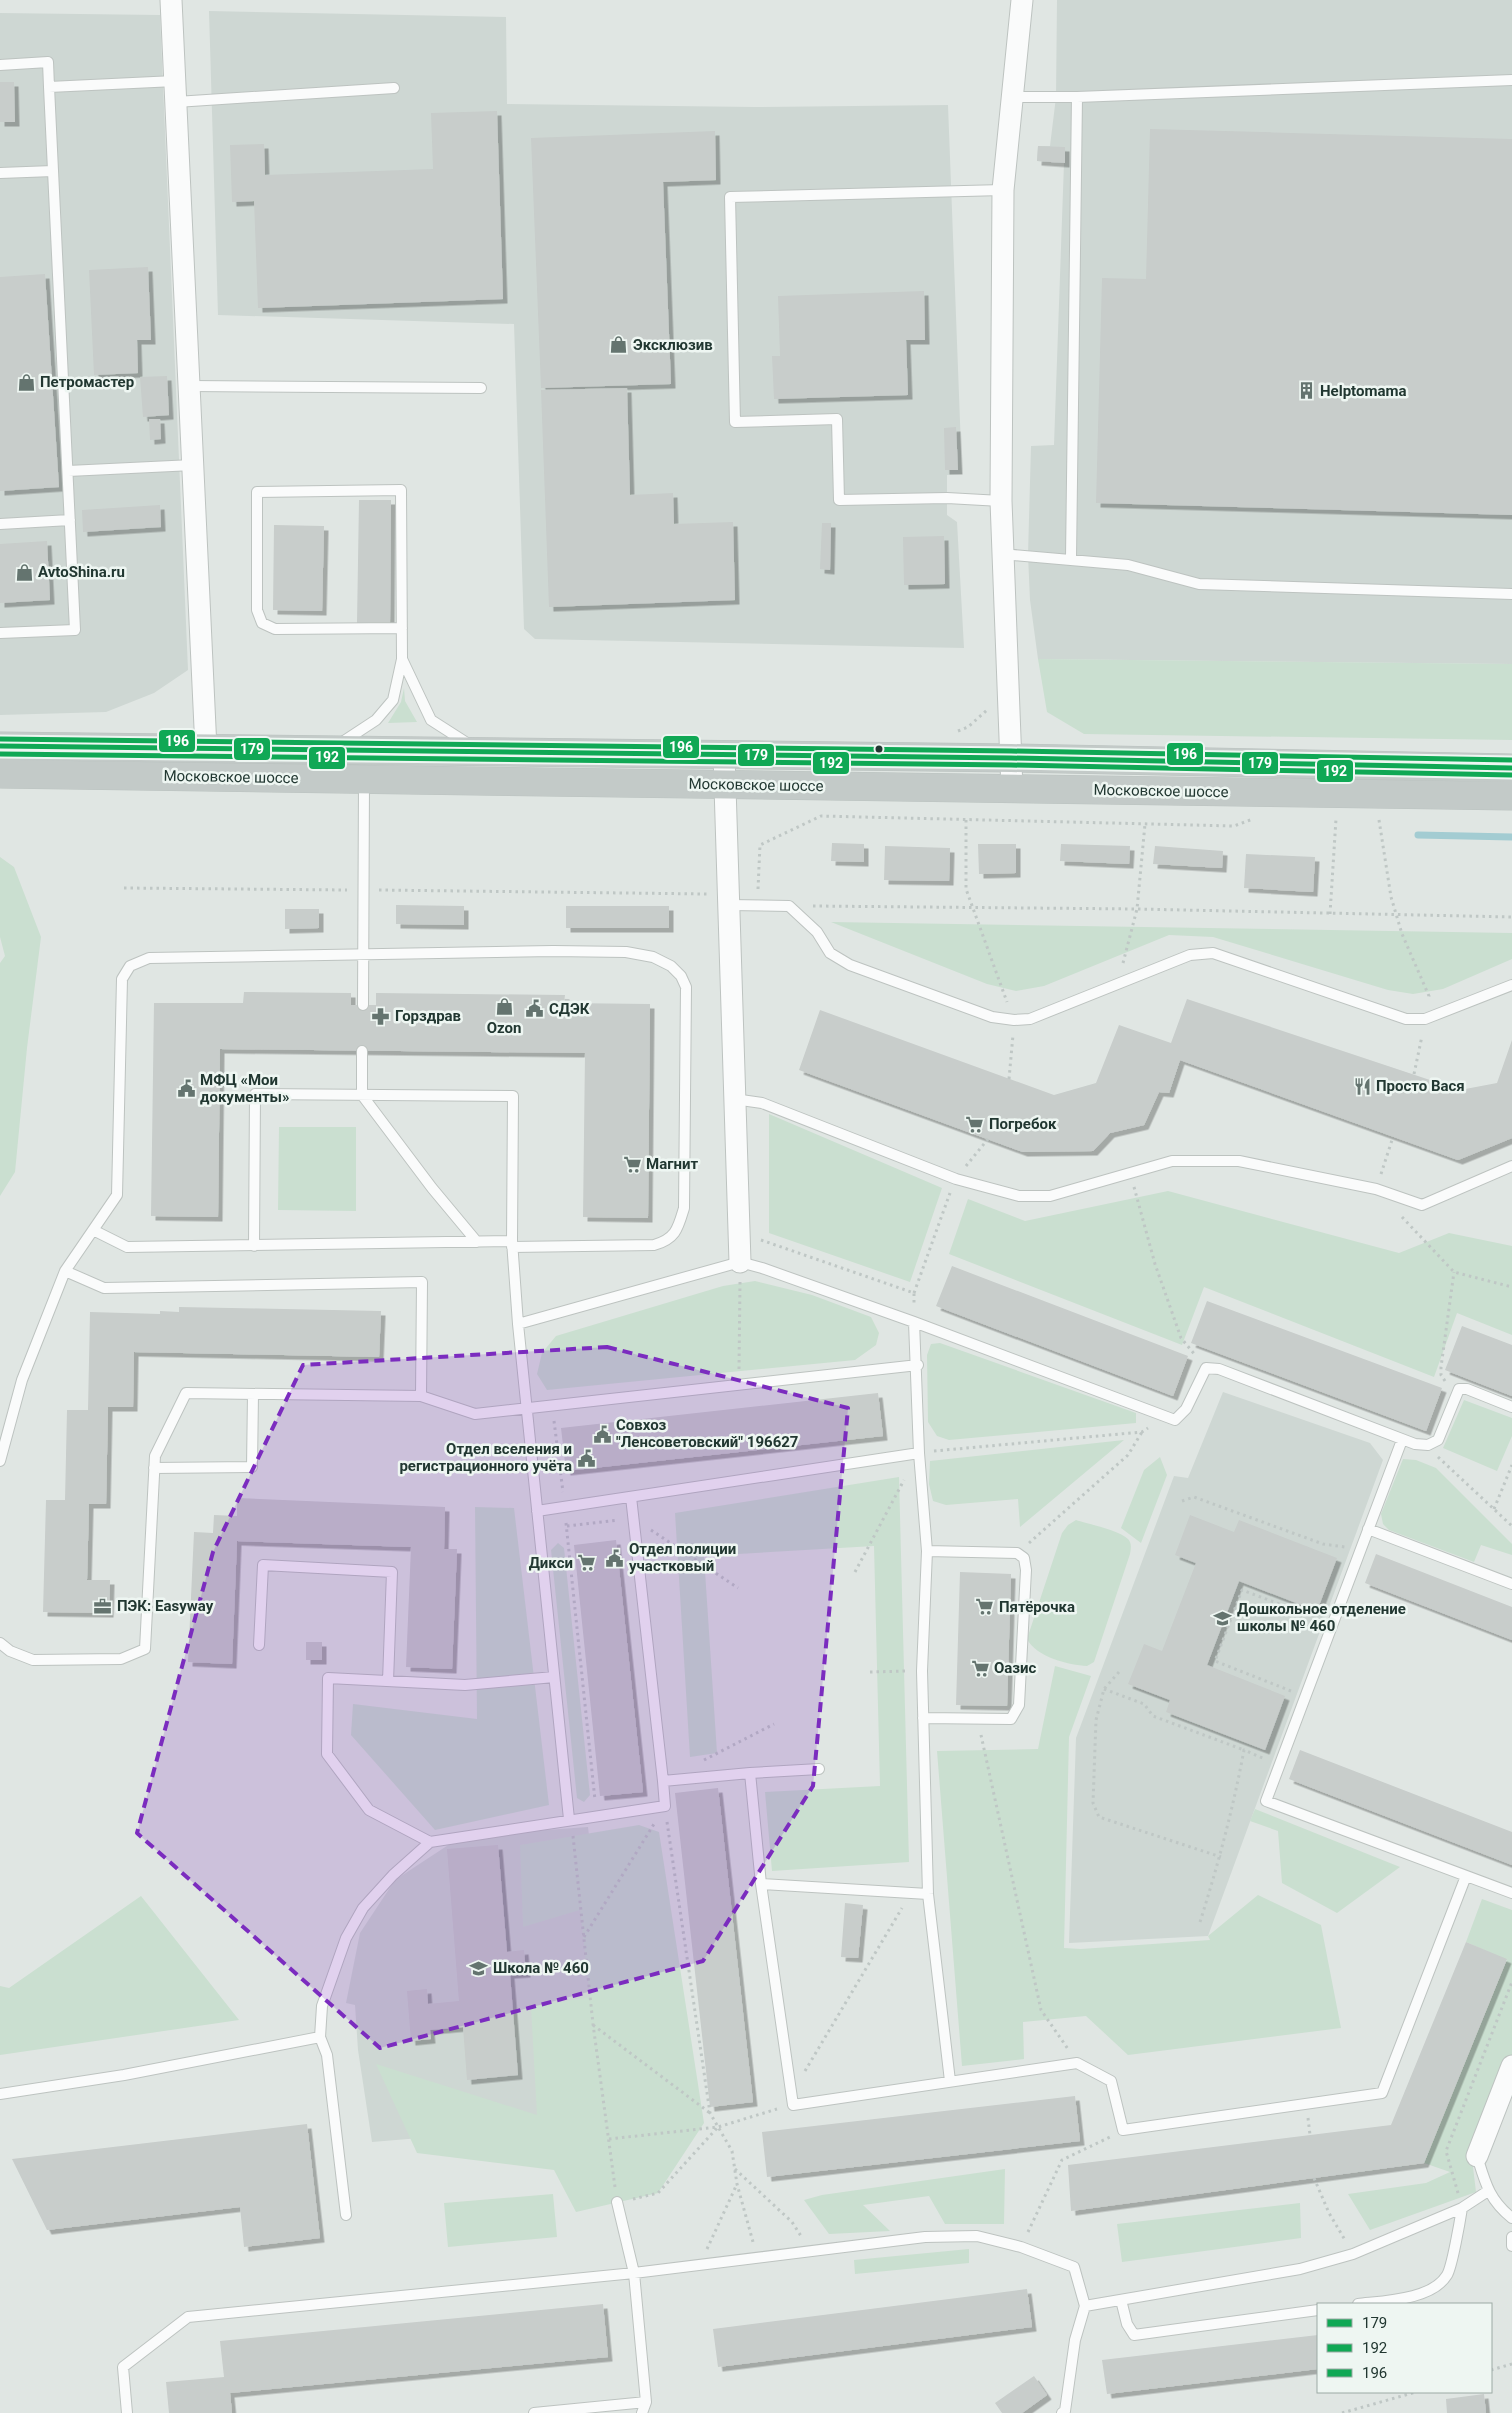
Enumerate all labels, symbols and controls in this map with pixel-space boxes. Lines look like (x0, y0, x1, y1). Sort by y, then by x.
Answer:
shop icon: Эксклюзив (609, 335, 629, 355)
place label: Эксклюзив (633, 336, 713, 354)
shop icon: Петромастер (16, 372, 36, 392)
place label: Петромастер (40, 373, 134, 391)
building icon: Helptomama (1296, 381, 1316, 401)
place label: Helptomama (1320, 382, 1407, 400)
shop icon: AvtoShina.ru (14, 562, 34, 582)
place label: AvtoShina.ru (38, 563, 125, 581)
line badge: 196 (158, 729, 196, 753)
text: 196 (165, 733, 189, 749)
line badge: 196 (662, 735, 700, 759)
line badge: 179 (233, 737, 271, 761)
text: 196 (669, 739, 693, 755)
text: 179 (240, 741, 264, 757)
line badge: 196 (1166, 742, 1204, 766)
line badge: 179 (737, 743, 775, 767)
unlabelled marker (874, 744, 884, 754)
line badge: 192 (308, 746, 346, 770)
text: 196 (1173, 746, 1197, 762)
text: 179 (744, 747, 768, 763)
text: 192 (315, 749, 339, 765)
line badge: 192 (812, 751, 850, 775)
line badge: 179 (1241, 751, 1279, 775)
text: 192 (819, 755, 843, 771)
text: 179 (1248, 755, 1272, 771)
line badge: 192 (1316, 759, 1354, 783)
text: 192 (1323, 763, 1347, 779)
street label: Московское шоссе (163, 767, 299, 787)
street label: Московское шоссе (688, 775, 824, 795)
street label: Московское шоссе (1093, 781, 1229, 801)
shop icon: Ozon (494, 997, 514, 1017)
public building icon: СДЭК (525, 999, 545, 1019)
place label: СДЭК (549, 1000, 590, 1018)
pharmacy icon: Горздрав (371, 1006, 391, 1026)
place label: Горздрав (395, 1007, 461, 1025)
place label: Ozon (487, 1019, 521, 1037)
place label: МФЦ «Мои документы» (200, 1071, 289, 1106)
restaurant icon: Просто Вася (1352, 1076, 1372, 1096)
place label: Просто Вася (1376, 1077, 1465, 1095)
public building icon: МФЦ «Мои документы» (176, 1079, 196, 1099)
supermarket icon: Погребок (965, 1114, 985, 1134)
place label: Погребок (989, 1115, 1057, 1133)
supermarket icon: Магнит (622, 1154, 642, 1174)
place label: Магнит (646, 1155, 698, 1173)
place label: Совхоз "Ленсоветовский" 196627 (616, 1416, 798, 1451)
public building icon: Совхоз "Ленсоветовский" 196627 (592, 1424, 612, 1444)
place label: Отдел вселения и регистрационного учёта (399, 1440, 572, 1475)
public building icon: Отдел вселения и регистрационного учёта (576, 1448, 596, 1468)
place label: Отдел полиции участковый (629, 1540, 736, 1575)
public building icon: Отдел полиции участковый (605, 1548, 625, 1568)
supermarket icon: Дикси (577, 1553, 597, 1573)
place label: Дикси (529, 1554, 573, 1572)
office icon: ПЭК: Easyway (93, 1596, 113, 1616)
place label: ПЭК: Easyway (117, 1597, 214, 1615)
supermarket icon: Пятёрочка (975, 1597, 995, 1617)
place label: Пятёрочка (999, 1598, 1075, 1616)
place label: Дошкольное отделение школы № 460 (1237, 1600, 1406, 1635)
school or university icon: Дошкольное отделение школы № 460 (1213, 1608, 1233, 1628)
supermarket icon: Оазис (970, 1658, 990, 1678)
place label: Оазис (994, 1659, 1037, 1677)
school or university icon: Школа № 460 (469, 1958, 489, 1978)
place label: Школа № 460 (493, 1959, 589, 1977)
legend (1317, 2303, 1492, 2393)
text: 179 (1362, 2314, 1387, 2332)
text: 192 (1362, 2339, 1387, 2357)
text: 196 (1362, 2364, 1387, 2382)

